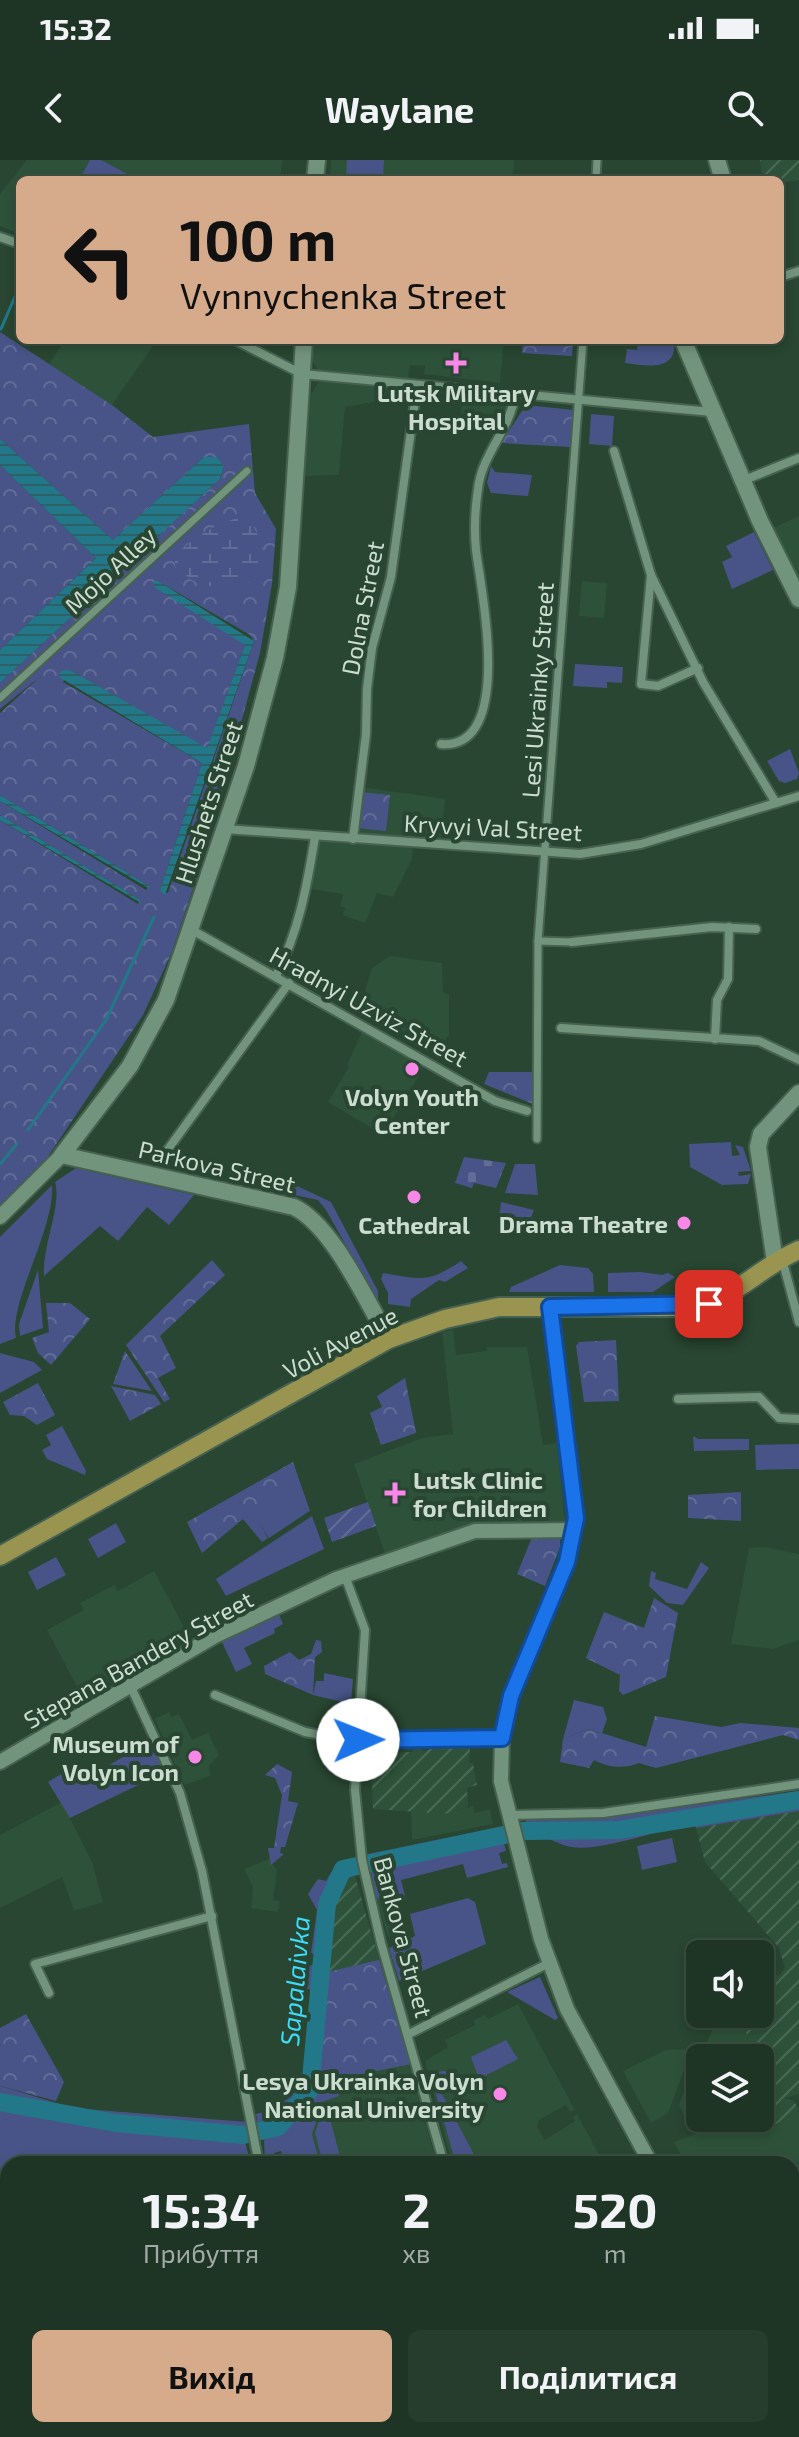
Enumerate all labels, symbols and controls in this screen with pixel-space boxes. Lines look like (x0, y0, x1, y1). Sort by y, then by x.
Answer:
text: 15:32 (40, 10, 112, 46)
icon: back (32, 86, 76, 130)
icon: search (723, 86, 767, 130)
text: Waylane (325, 87, 474, 130)
text: 100 m (180, 205, 336, 272)
icon: left (48, 208, 152, 312)
text: Vynnychenka Street (180, 273, 507, 316)
marker: Lutsk Military Hospital (445, 352, 467, 374)
place label: Lutsk Military Hospital (377, 378, 536, 435)
street label: Mojo Alley (58, 520, 162, 619)
street label: Dolna Street (335, 539, 389, 677)
street label: Lesi Ukrainky Street (515, 581, 559, 799)
street label: Hlushets Street (168, 717, 248, 887)
street label: Kryvyi Val Street (403, 808, 583, 846)
street label: Hradnyi Uzviz Street (265, 940, 473, 1072)
marker: Volyn Youth Center (403, 1060, 421, 1078)
place label: Volyn Youth Center (345, 1082, 479, 1139)
street label: Parkova Street (136, 1134, 298, 1198)
marker: Cathedral (405, 1188, 423, 1206)
place label: Drama Theatre (499, 1209, 668, 1238)
place label: Cathedral (358, 1210, 470, 1239)
marker: Drama Theatre (675, 1214, 693, 1232)
pin (675, 1270, 743, 1338)
icon: arrive (687, 1282, 731, 1326)
street label: Voli Avenue (278, 1300, 402, 1384)
place label: Lutsk Clinic for Children (413, 1465, 547, 1522)
marker: Lutsk Clinic for Children (384, 1482, 406, 1504)
street label: Stepana Bandery Street (18, 1584, 258, 1734)
position arrow (316, 1698, 400, 1782)
place label: Museum of Volyn Icon (52, 1729, 180, 1786)
marker: Museum of Volyn Icon (186, 1748, 204, 1766)
street label: Bankova Street (369, 1853, 439, 2021)
water label: Sapalaivka (273, 1915, 315, 2047)
map controls (686, 1940, 774, 2132)
button: sound (686, 1940, 774, 2028)
button: layers (686, 2044, 774, 2132)
place label: Lesya Ukrainka Volyn National University (242, 2066, 484, 2123)
marker: Lesya Ukrainka Volyn National University (491, 2085, 509, 2103)
text: 15:34 (142, 2180, 260, 2238)
text: 2 (402, 2180, 430, 2238)
text: 520 (573, 2180, 658, 2238)
text: Прибуття (143, 2237, 259, 2268)
text: хв (402, 2237, 430, 2268)
text: m (604, 2237, 627, 2268)
button: Вихід (32, 2330, 392, 2422)
button: Поділитися (408, 2330, 768, 2422)

